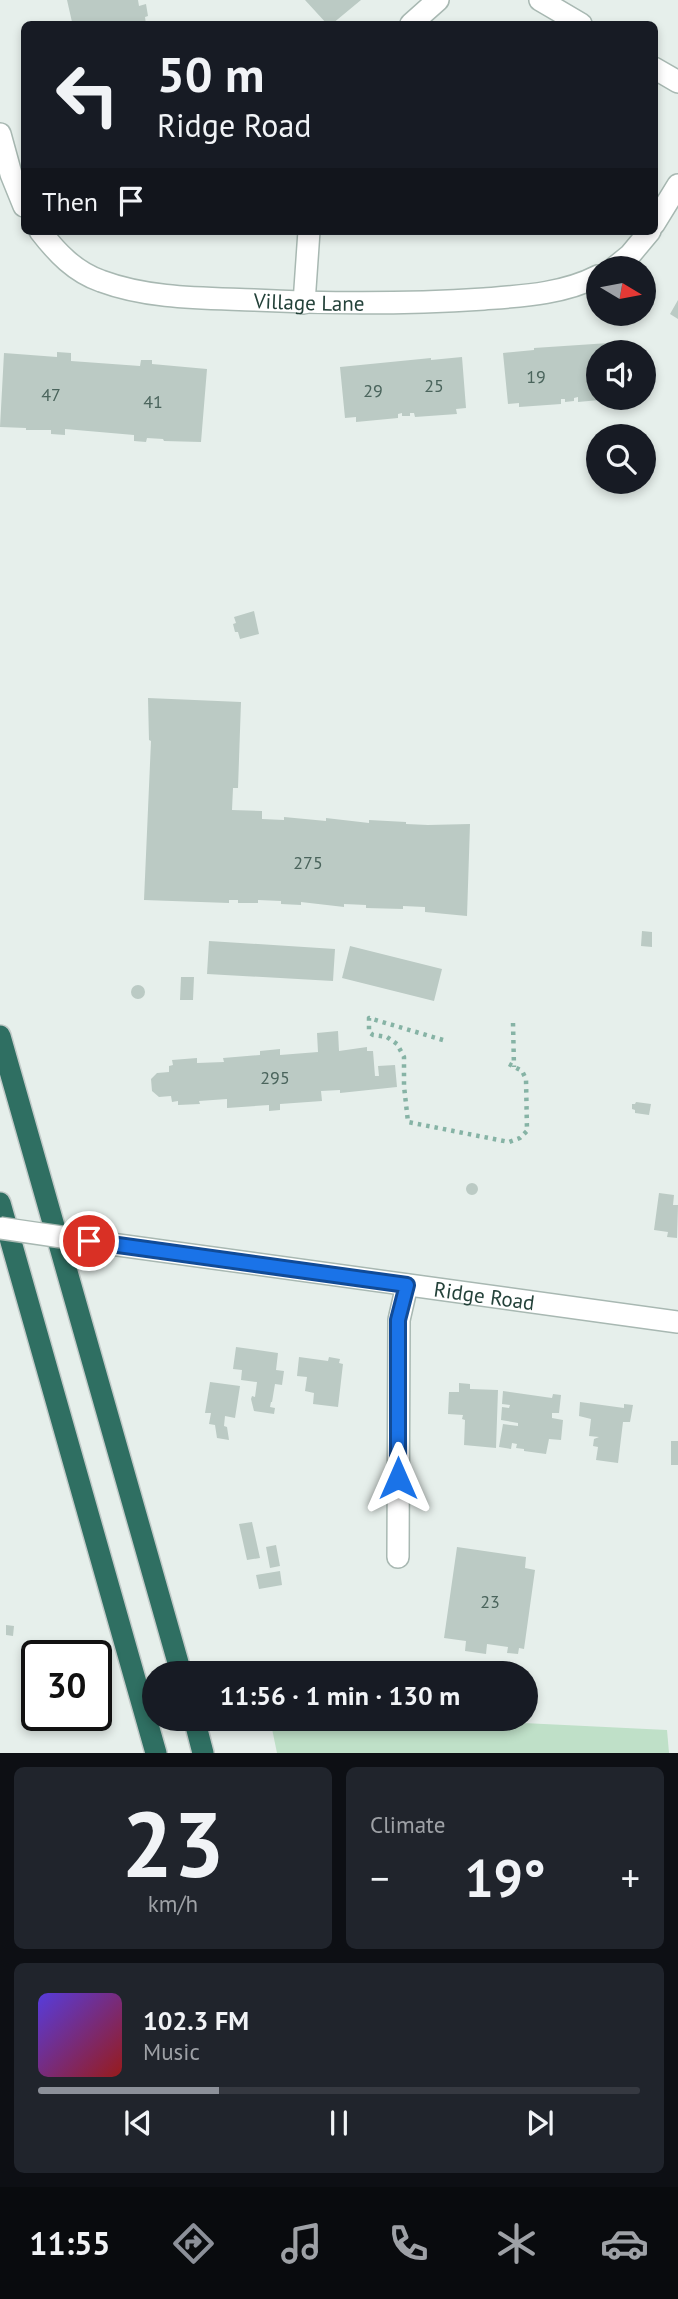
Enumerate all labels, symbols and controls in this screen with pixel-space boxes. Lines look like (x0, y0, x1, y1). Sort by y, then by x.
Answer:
text: 50 m (157, 42, 264, 106)
icon: left (42, 49, 133, 140)
text: Ridge Road (157, 104, 312, 146)
icon: arrive (112, 182, 150, 220)
text: Then (42, 185, 98, 218)
north arrow (586, 256, 656, 326)
map controls (586, 256, 656, 494)
street label: Village Lane (252, 286, 365, 316)
button: sound (586, 340, 656, 410)
house number: 19 (526, 365, 546, 388)
house number: 25 (424, 374, 444, 397)
house number: 29 (363, 379, 383, 402)
house number: 47 (41, 383, 61, 406)
house number: 41 (143, 390, 163, 413)
button: search (586, 424, 656, 494)
house number: 275 (293, 851, 323, 874)
house number: 295 (260, 1066, 290, 1089)
pin (59, 1211, 119, 1271)
icon: arrive (70, 1222, 108, 1260)
street label: Ridge Road (432, 1275, 536, 1316)
position arrow (361, 1441, 435, 1515)
house number: 23 (480, 1590, 500, 1613)
speed limit sign: 30 (21, 1640, 112, 1731)
text: 11:56 · 1 min · 130 m (220, 1679, 460, 1712)
text: 23 (121, 1784, 225, 1902)
text: Climate (370, 1810, 445, 1839)
text: 19° (464, 1844, 546, 1911)
text: − (370, 1853, 389, 1902)
text: + (621, 1853, 640, 1902)
text: km/h (148, 1889, 198, 1918)
text: 102.3 FM (143, 2004, 249, 2037)
text: Music (143, 2037, 200, 2066)
icon: previous (119, 2104, 157, 2142)
icon: pause (320, 2104, 358, 2142)
icon: next (521, 2104, 559, 2142)
icon: directions (169, 2219, 218, 2268)
icon: music (277, 2219, 326, 2268)
icon: phone (384, 2219, 433, 2268)
icon: climate (492, 2219, 541, 2268)
icon: car (600, 2219, 649, 2268)
text: 11:55 (29, 2222, 111, 2264)

